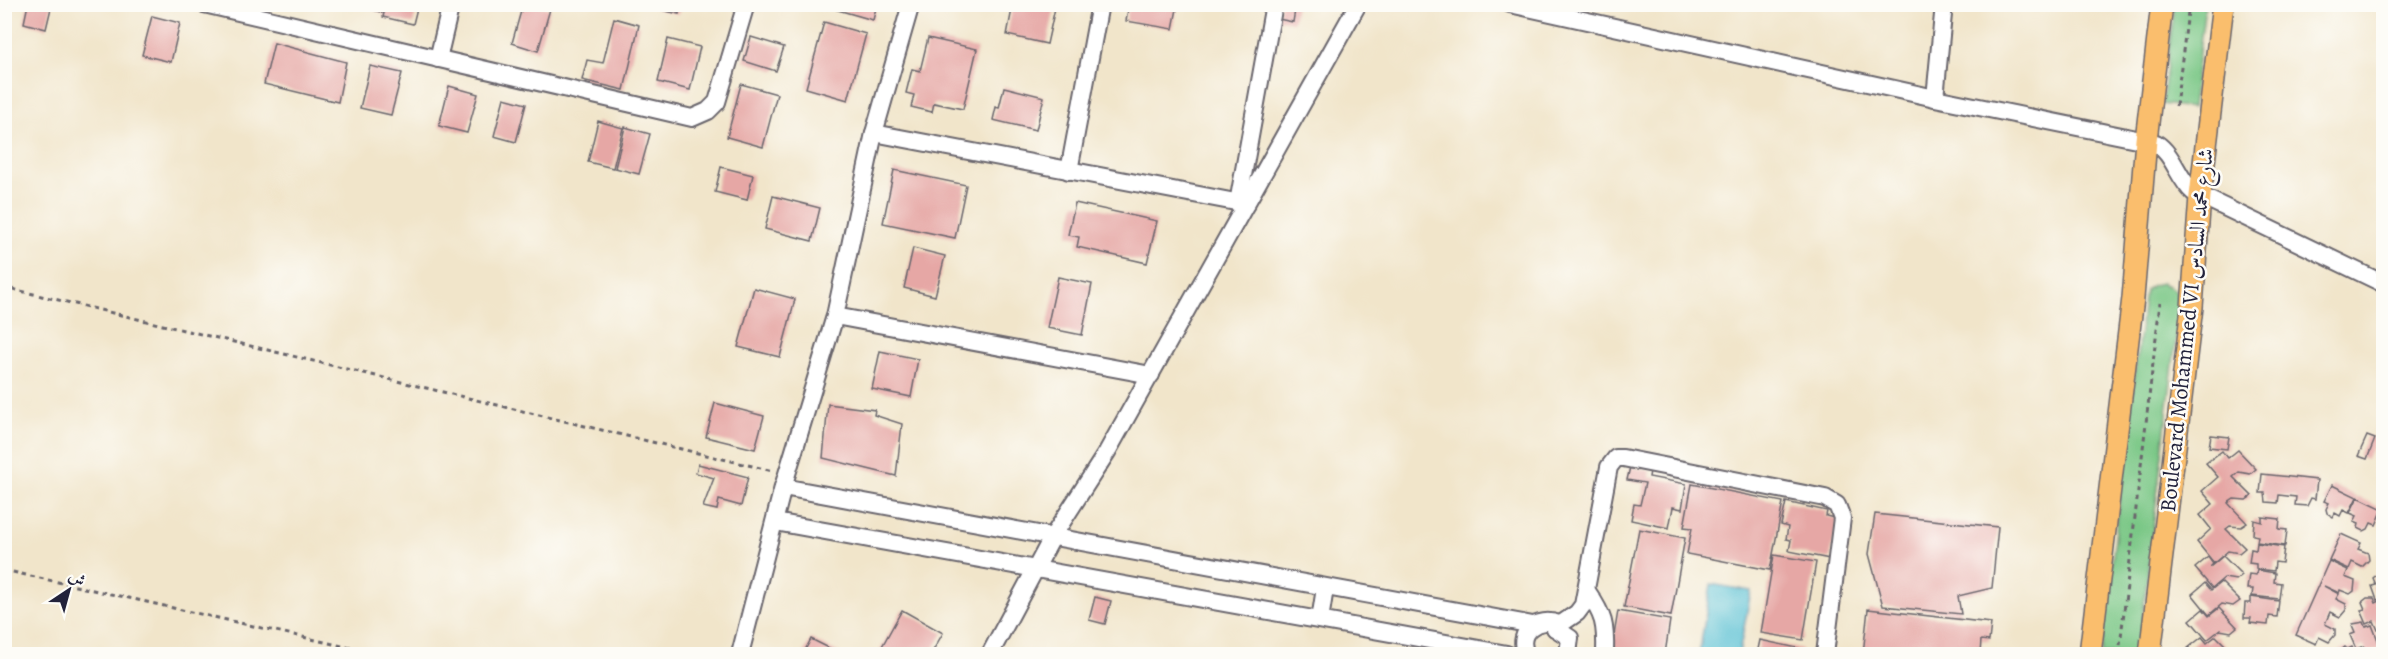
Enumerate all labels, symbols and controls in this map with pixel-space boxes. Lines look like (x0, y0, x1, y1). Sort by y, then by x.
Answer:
street label: Boulevard Mohammed VI شارع محمد السادس (2153, 147, 2224, 514)
north arrow (39, 560, 99, 620)
text: ش (64, 565, 90, 592)

